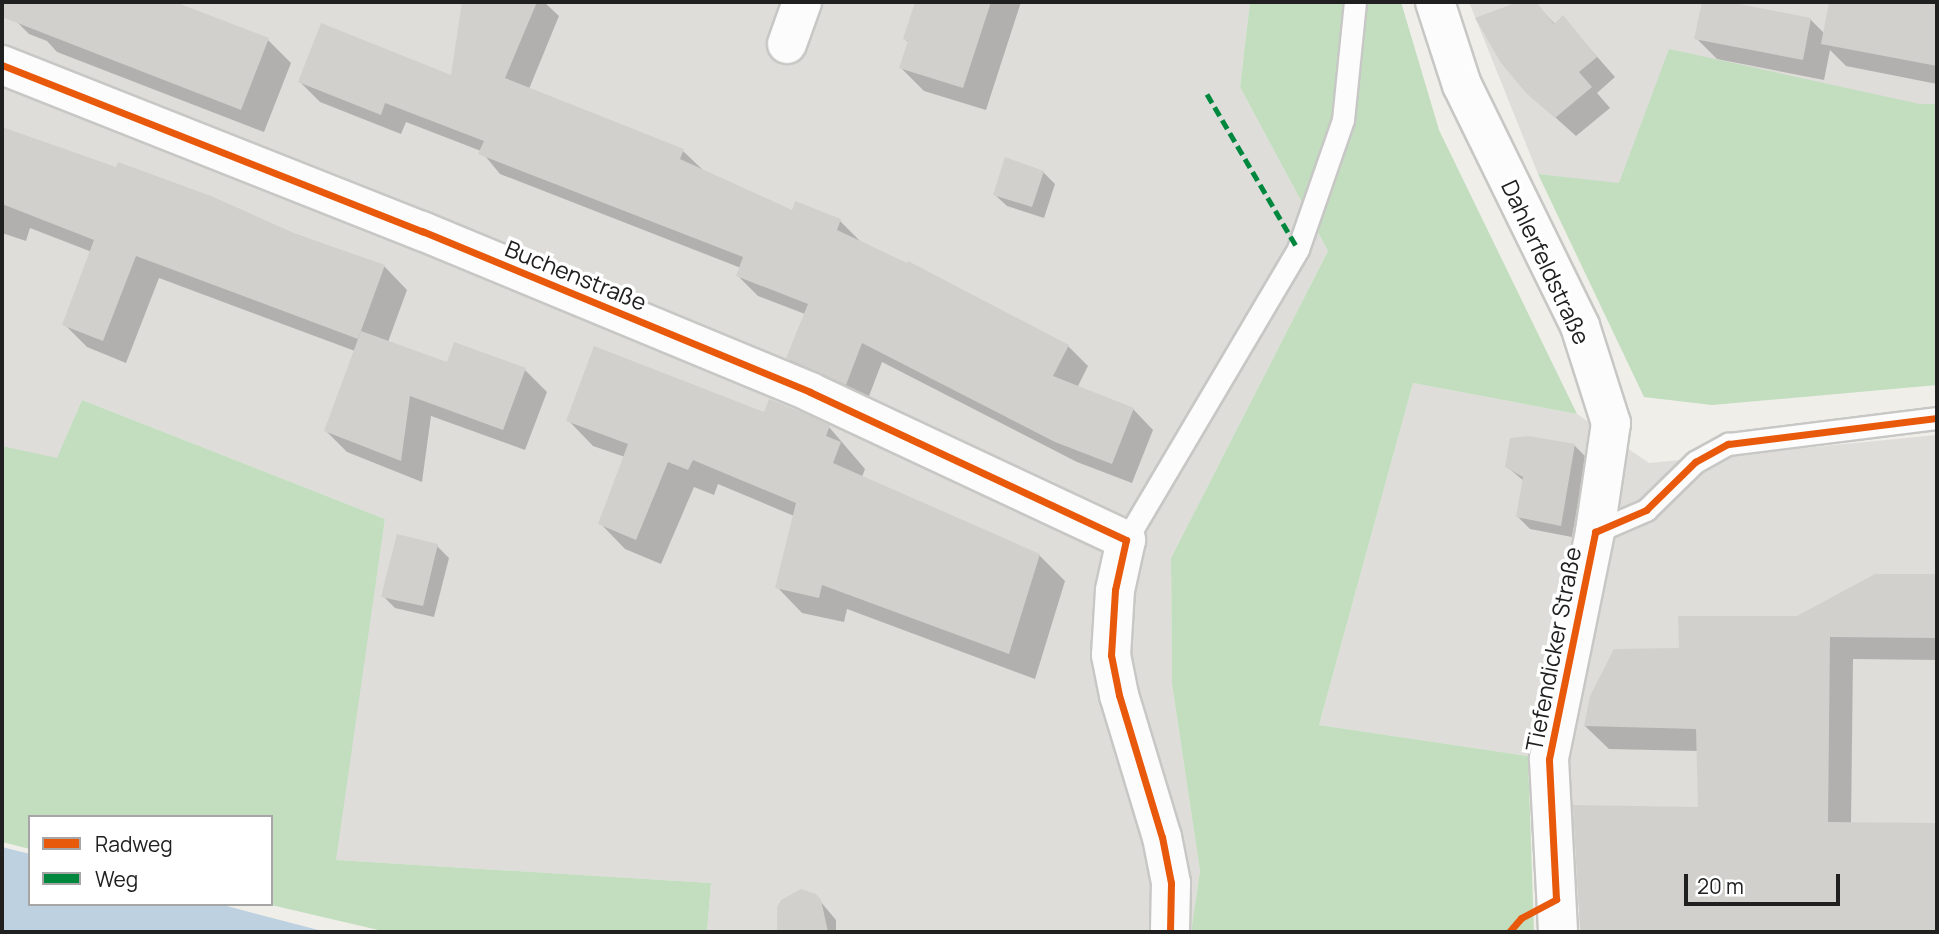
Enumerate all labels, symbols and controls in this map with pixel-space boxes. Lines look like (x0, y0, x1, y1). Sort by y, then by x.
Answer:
street label: Dahlerfeldstraße (1496, 175, 1596, 349)
street label: Buchenstraße (501, 234, 651, 316)
street label: Tiefendicker Straße (1520, 545, 1586, 753)
legend (28, 815, 273, 906)
text: Radweg (95, 830, 173, 858)
scale bar (1687, 860, 1843, 904)
text: Weg (95, 865, 138, 893)
text: 20 m (1697, 872, 1744, 900)

